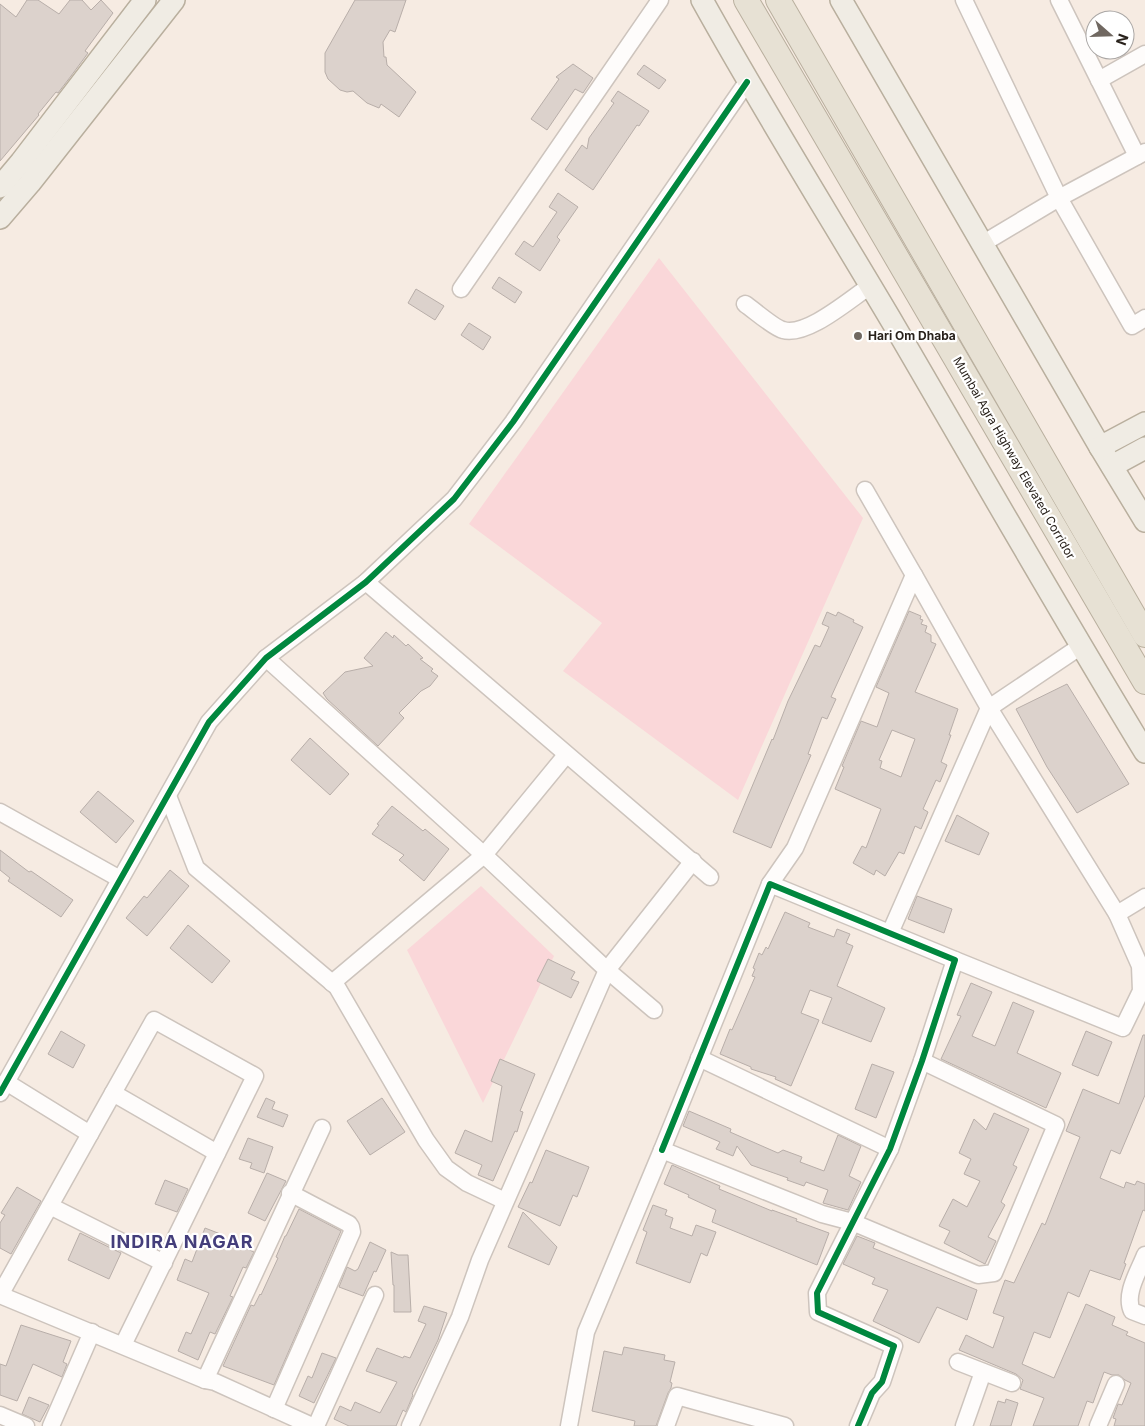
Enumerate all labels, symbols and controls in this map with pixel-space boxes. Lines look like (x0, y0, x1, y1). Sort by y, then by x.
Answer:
north arrow (1085, 10, 1135, 60)
text: N (1113, 32, 1132, 48)
place label: Hari Om Dhaba (868, 328, 956, 343)
marker: Hari Om Dhaba (852, 330, 864, 342)
street label: Mumbai Agra Highway Elevated Corridor (950, 354, 1079, 562)
district label: INDIRA NAGAR (111, 1231, 253, 1252)

